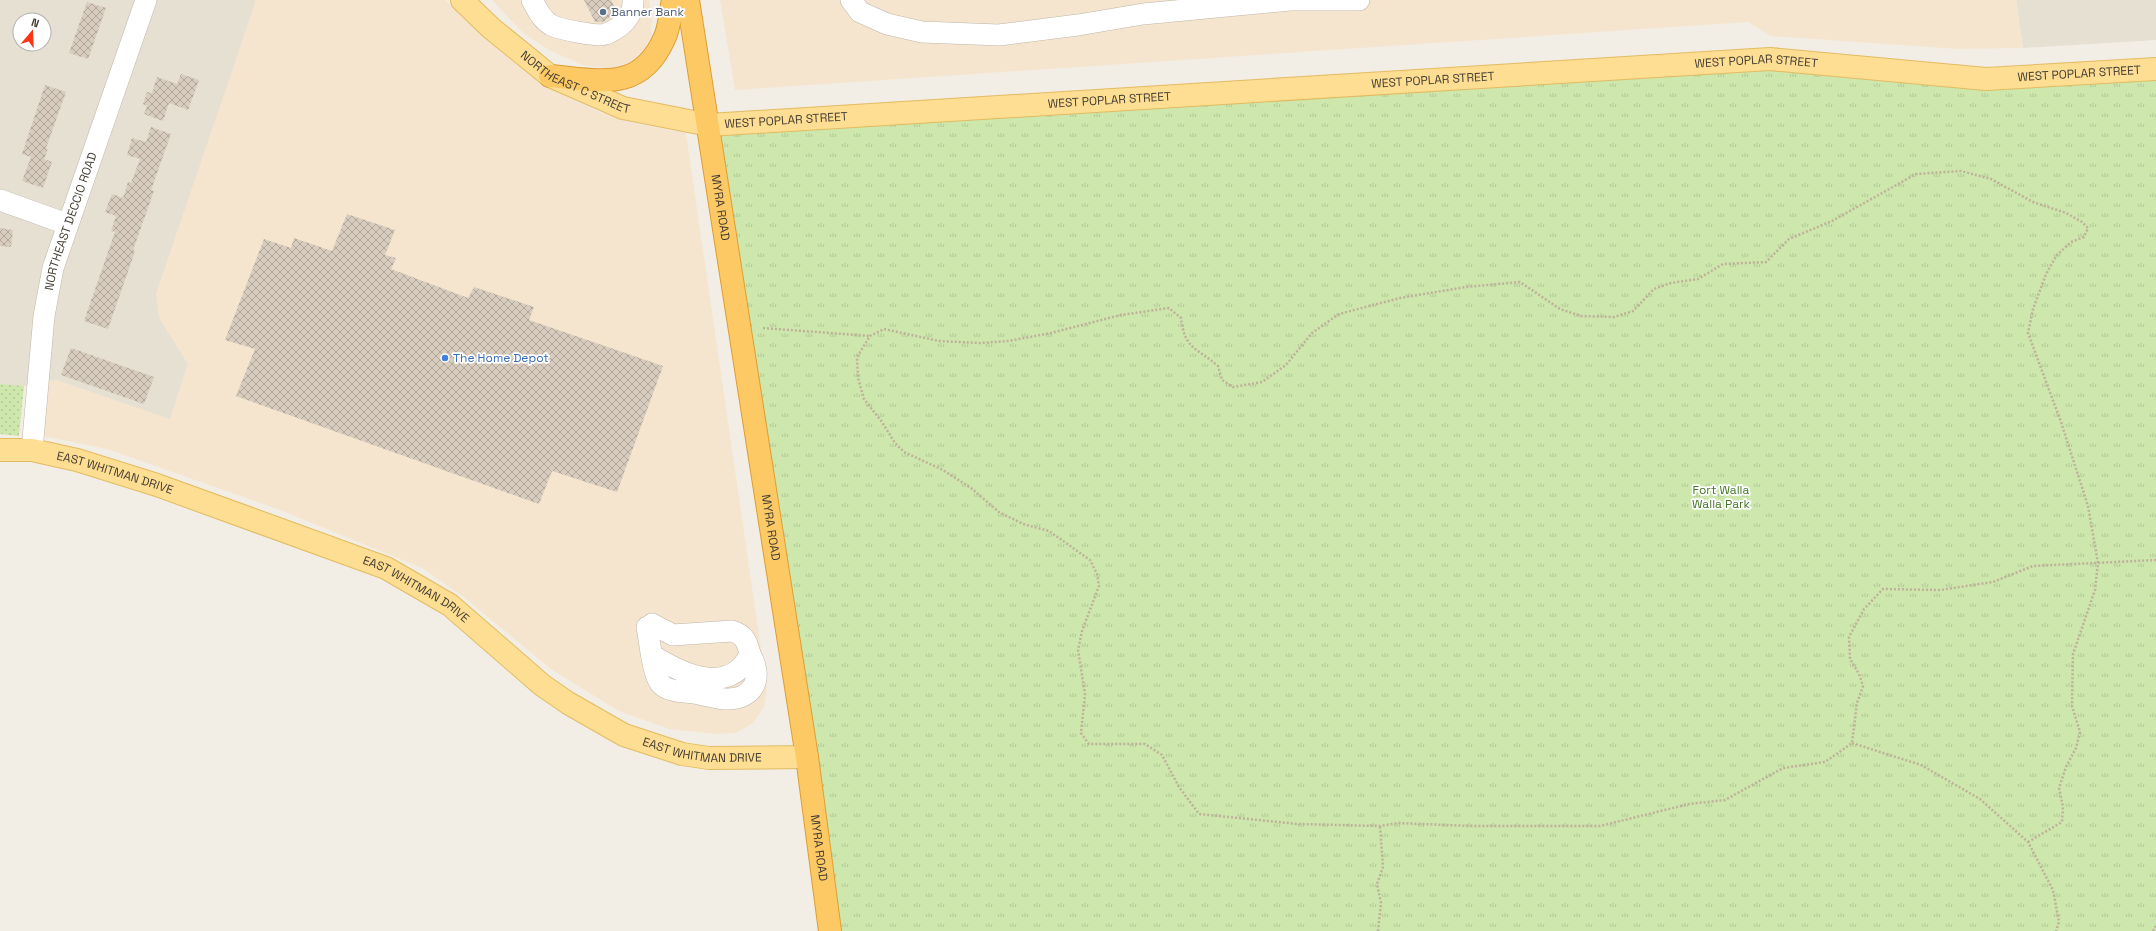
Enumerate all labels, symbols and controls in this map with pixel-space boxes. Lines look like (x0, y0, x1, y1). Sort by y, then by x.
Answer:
place label: Banner Bank (611, 4, 684, 20)
marker: Banner Bank (598, 7, 608, 17)
north arrow (12, 12, 52, 52)
text: N (29, 15, 41, 30)
street label: NORTHEAST C STREET (517, 47, 632, 117)
street label: WEST POPLAR STREET (1694, 51, 1819, 72)
street label: WEST POPLAR STREET (2017, 62, 2141, 85)
street label: WEST POPLAR STREET (1371, 68, 1495, 92)
street label: WEST POPLAR STREET (1047, 88, 1172, 112)
street label: WEST POPLAR STREET (724, 108, 848, 132)
street label: NORTHEAST DECCIO ROAD (41, 150, 101, 292)
street label: MYRA ROAD (708, 173, 734, 242)
place label: The Home Depot (453, 350, 549, 366)
marker: The Home Depot (440, 353, 450, 363)
street label: EAST WHITMAN DRIVE (55, 448, 176, 498)
park label: Fort Walla Walla Park (1692, 482, 1751, 512)
street label: MYRA ROAD (758, 493, 784, 562)
street label: EAST WHITMAN DRIVE (361, 552, 473, 626)
street label: EAST WHITMAN DRIVE (640, 734, 762, 766)
street label: MYRA ROAD (807, 814, 831, 882)

